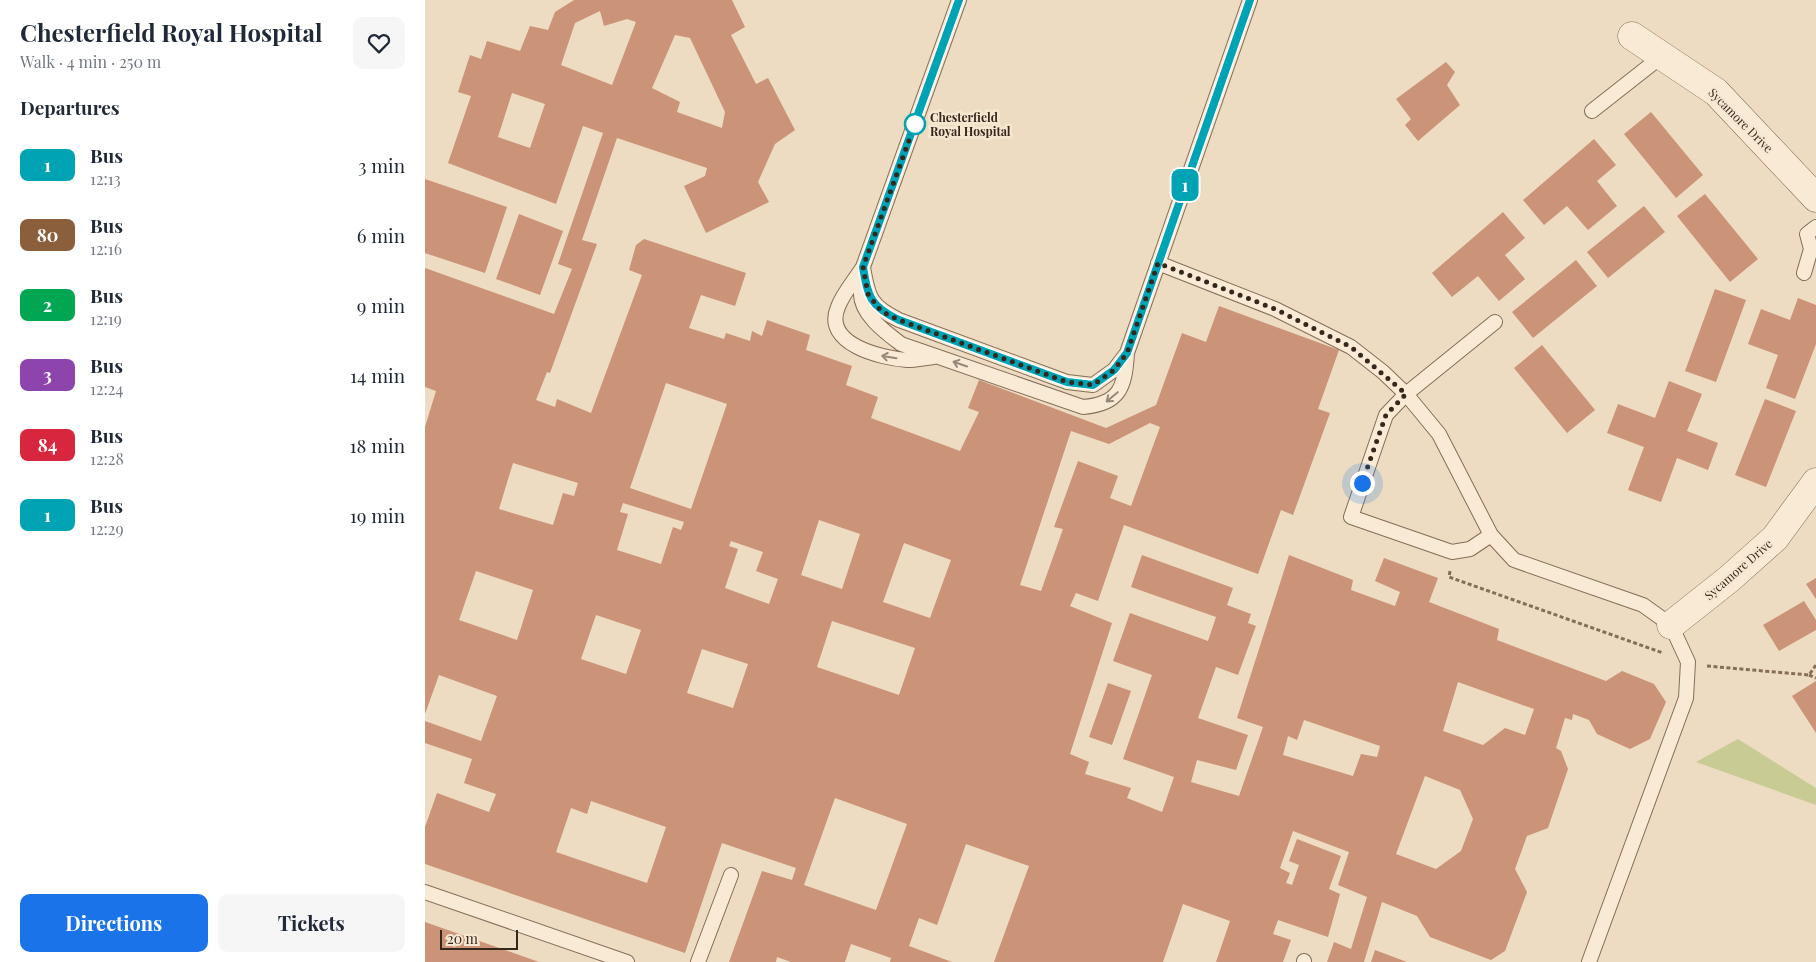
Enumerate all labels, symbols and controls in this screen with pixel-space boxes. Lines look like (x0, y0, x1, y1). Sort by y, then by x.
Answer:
text: Chesterfield Royal Hospital (20, 16, 322, 48)
button: heart (353, 17, 405, 69)
text: Walk · 4 min · 250 m (20, 51, 161, 72)
street label: Sycamore Drive (1705, 84, 1777, 156)
text: Departures (20, 94, 120, 120)
place label: Chesterfield Royal Hospital (930, 109, 1011, 139)
marker: Chesterfield Royal Hospital (904, 113, 926, 135)
text: Bus (90, 142, 123, 168)
text: 3 min (358, 152, 405, 178)
text: 1 (44, 153, 51, 177)
text: 12:13 (90, 168, 121, 189)
line badge: 1 (1169, 169, 1201, 201)
text: 1 (1182, 173, 1188, 197)
text: Bus (90, 212, 123, 238)
text: 6 min (357, 222, 405, 248)
text: 80 (37, 223, 58, 247)
text: 12:16 (90, 238, 122, 259)
text: Bus (90, 282, 123, 308)
text: 9 min (357, 292, 405, 318)
text: 2 (43, 293, 52, 317)
text: 12:19 (90, 308, 122, 329)
one-way arrow (881, 351, 897, 361)
text: Bus (90, 352, 123, 378)
one-way arrow (953, 359, 969, 369)
text: 14 min (350, 362, 405, 388)
text: 3 (43, 363, 52, 387)
text: 12:24 (90, 378, 123, 399)
one-way arrow (1106, 391, 1119, 402)
text: Bus (90, 422, 123, 448)
text: 18 min (350, 432, 405, 458)
text: 84 (38, 433, 57, 457)
text: 12:28 (90, 448, 124, 469)
your location (1350, 471, 1375, 496)
text: Bus (90, 492, 123, 518)
text: 19 min (350, 502, 405, 528)
text: 1 (44, 503, 51, 527)
text: 12:29 (90, 518, 124, 539)
street label: Sycamore Drive (1701, 535, 1775, 603)
button: Directions (20, 894, 208, 952)
button: Tickets (218, 894, 405, 952)
scale bar (440, 927, 517, 950)
text: 20 m (447, 929, 478, 948)

